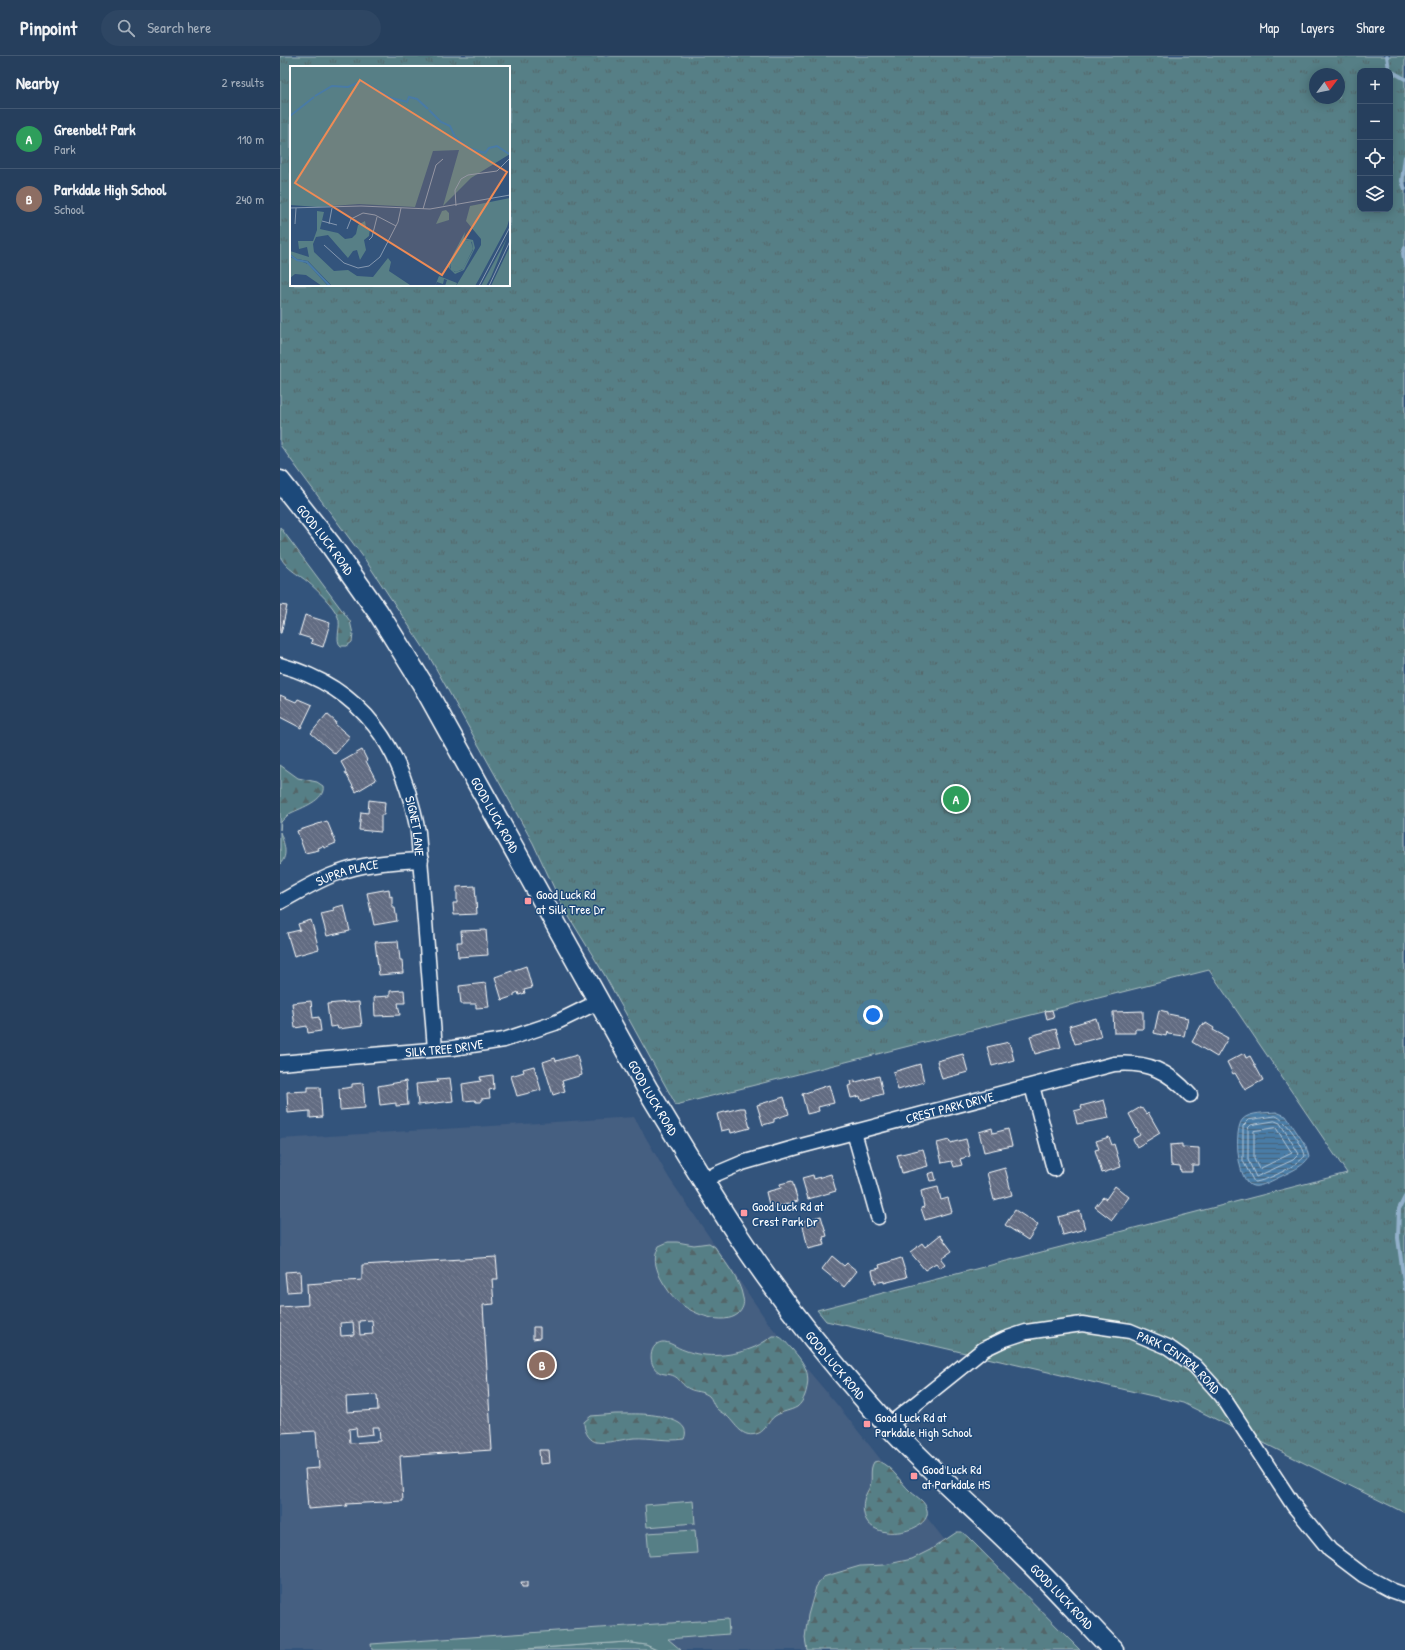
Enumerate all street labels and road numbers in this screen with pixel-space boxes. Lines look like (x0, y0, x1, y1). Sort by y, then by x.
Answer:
street label: GOOD LUCK ROAD (293, 500, 358, 579)
street label: GOOD LUCK ROAD (467, 774, 524, 857)
street label: SIGNET LANE (401, 794, 429, 857)
street label: SUPRA PLACE (312, 855, 380, 890)
street label: SILK TREE DRIVE (405, 1034, 485, 1061)
street label: GOOD LUCK ROAD (624, 1057, 683, 1139)
street label: CREST PARK DRIVE (903, 1087, 996, 1127)
street label: PARK CENTRAL ROAD (1134, 1326, 1225, 1398)
street label: GOOD LUCK ROAD (802, 1327, 870, 1404)
street label: GOOD LUCK ROAD (1027, 1559, 1098, 1634)

